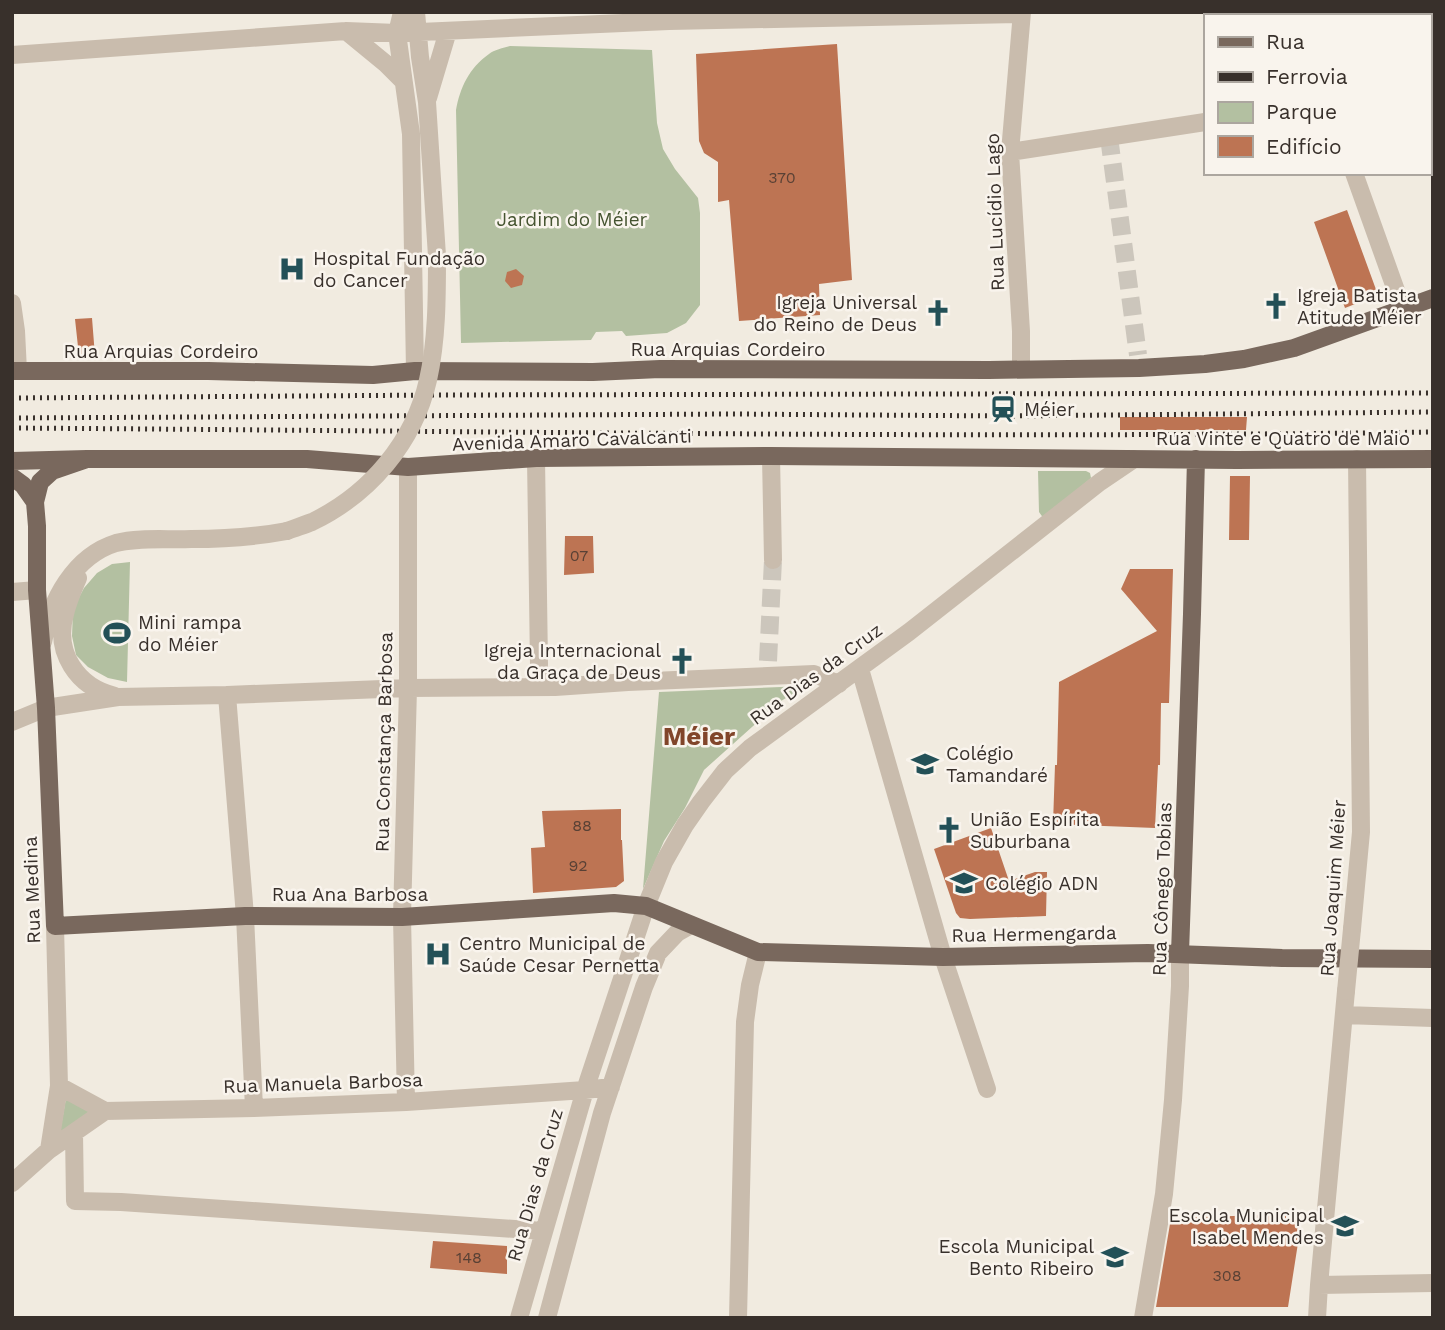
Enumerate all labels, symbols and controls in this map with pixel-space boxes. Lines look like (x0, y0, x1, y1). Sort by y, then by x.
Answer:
legend (1204, 14, 1431, 175)
text: Rua (1266, 29, 1305, 54)
text: Ferrovia (1266, 64, 1348, 89)
text: Parque (1266, 99, 1337, 124)
street label: Rua Lucídio Lago (981, 133, 1009, 291)
text: Edifício (1266, 134, 1342, 159)
house number: 370 (768, 168, 796, 187)
park label: Jardim do Méier (497, 208, 648, 231)
place label: Hospital Fundação do Cancer (313, 247, 485, 292)
hospital icon: Hospital Fundação do Cancer (277, 254, 307, 284)
place label: Igreja Batista Atitude Méier (1297, 284, 1422, 329)
place label: Igreja Universal do Reino de Deus (753, 291, 917, 336)
church icon: Igreja Batista Atitude Méier (1261, 291, 1291, 321)
church icon: Igreja Universal do Reino de Deus (923, 298, 953, 328)
street label: Rua Arquias Cordeiro (631, 338, 825, 361)
street label: Rua Arquias Cordeiro (64, 340, 258, 363)
station icon: Méier (988, 394, 1018, 424)
place label: Méier (1024, 398, 1075, 421)
street label: Avenida Amaro Cavalcanti (452, 424, 692, 456)
street label: Rua Vinte e Quatro de Maio (1156, 427, 1410, 450)
house number: 07 (570, 546, 588, 565)
place label: Mini rampa do Méier (138, 611, 242, 656)
sports icon: Mini rampa do Méier (102, 618, 132, 648)
street label: Rua Dias da Cruz (745, 618, 887, 730)
street label: Rua Constança Barbosa (371, 632, 397, 852)
place label: Igreja Internacional da Graça de Deus (483, 639, 661, 684)
church icon: Igreja Internacional da Graça de Deus (667, 646, 697, 676)
district label: Méier (663, 721, 736, 751)
place label: Colégio Tamandaré (946, 742, 1048, 787)
school or university icon: Colégio Tamandaré (910, 749, 940, 779)
street label: Rua Joaquim Méier (1315, 799, 1351, 977)
street label: Rua Cônego Tobias (1147, 802, 1177, 976)
place label: União Espírita Suburbana (970, 808, 1100, 853)
church icon: União Espírita Suburbana (934, 815, 964, 845)
house number: 88 (572, 816, 592, 835)
street label: Rua Medina (19, 836, 45, 944)
house number: 92 (568, 856, 588, 875)
school or university icon: Colégio ADN (949, 868, 979, 898)
place label: Colégio ADN (985, 872, 1099, 895)
street label: Rua Ana Barbosa (272, 883, 428, 906)
street label: Rua Hermengarda (951, 921, 1117, 947)
place label: Centro Municipal de Saúde Cesar Pernetta (459, 932, 660, 977)
hospital icon: Centro Municipal de Saúde Cesar Pernetta (423, 939, 453, 969)
street label: Rua Manuela Barbosa (223, 1068, 424, 1098)
street label: Rua Dias da Cruz (502, 1106, 568, 1264)
place label: Escola Municipal Isabel Mendes (1168, 1204, 1324, 1249)
school or university icon: Escola Municipal Isabel Mendes (1330, 1211, 1360, 1241)
place label: Escola Municipal Bento Ribeiro (938, 1235, 1094, 1280)
school or university icon: Escola Municipal Bento Ribeiro (1100, 1242, 1130, 1272)
house number: 148 (456, 1248, 482, 1267)
house number: 308 (1212, 1266, 1242, 1285)

